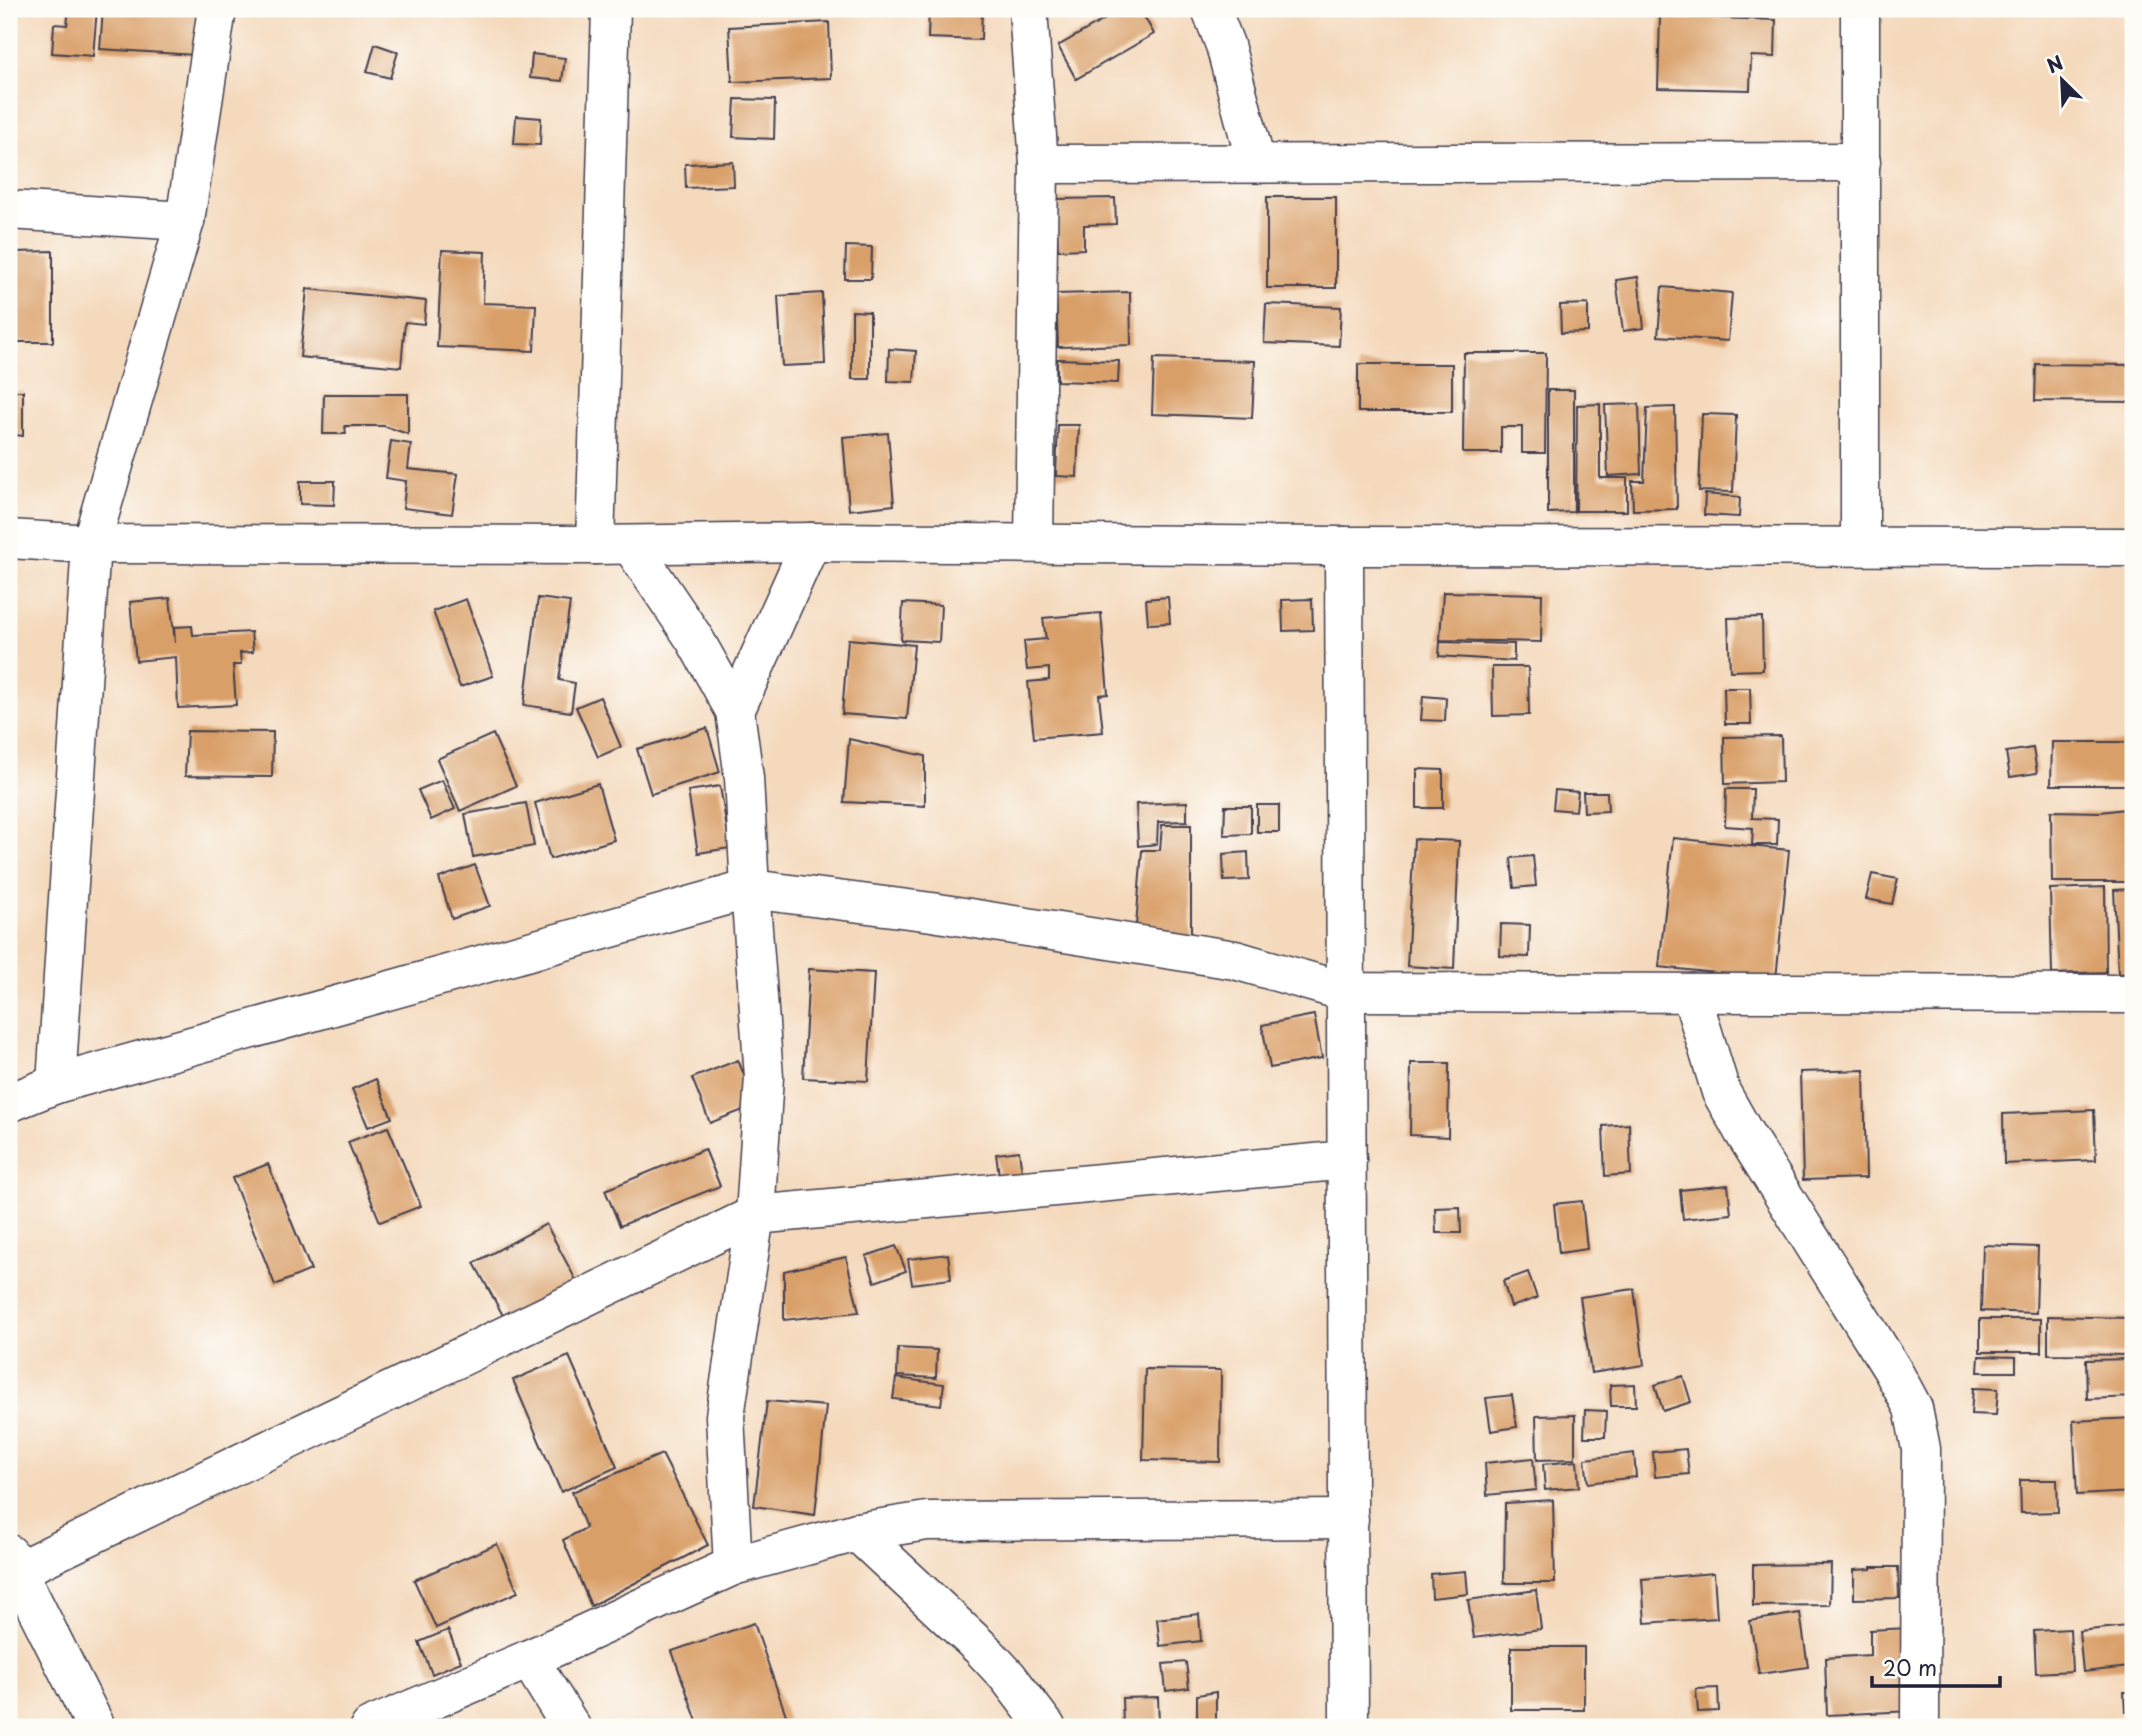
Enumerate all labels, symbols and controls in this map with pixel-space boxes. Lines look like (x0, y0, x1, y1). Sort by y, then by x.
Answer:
north arrow (2026, 46, 2096, 116)
text: N (2042, 48, 2067, 79)
scale bar (1872, 1645, 2000, 1689)
text: 20 m (1883, 1651, 1937, 1683)

